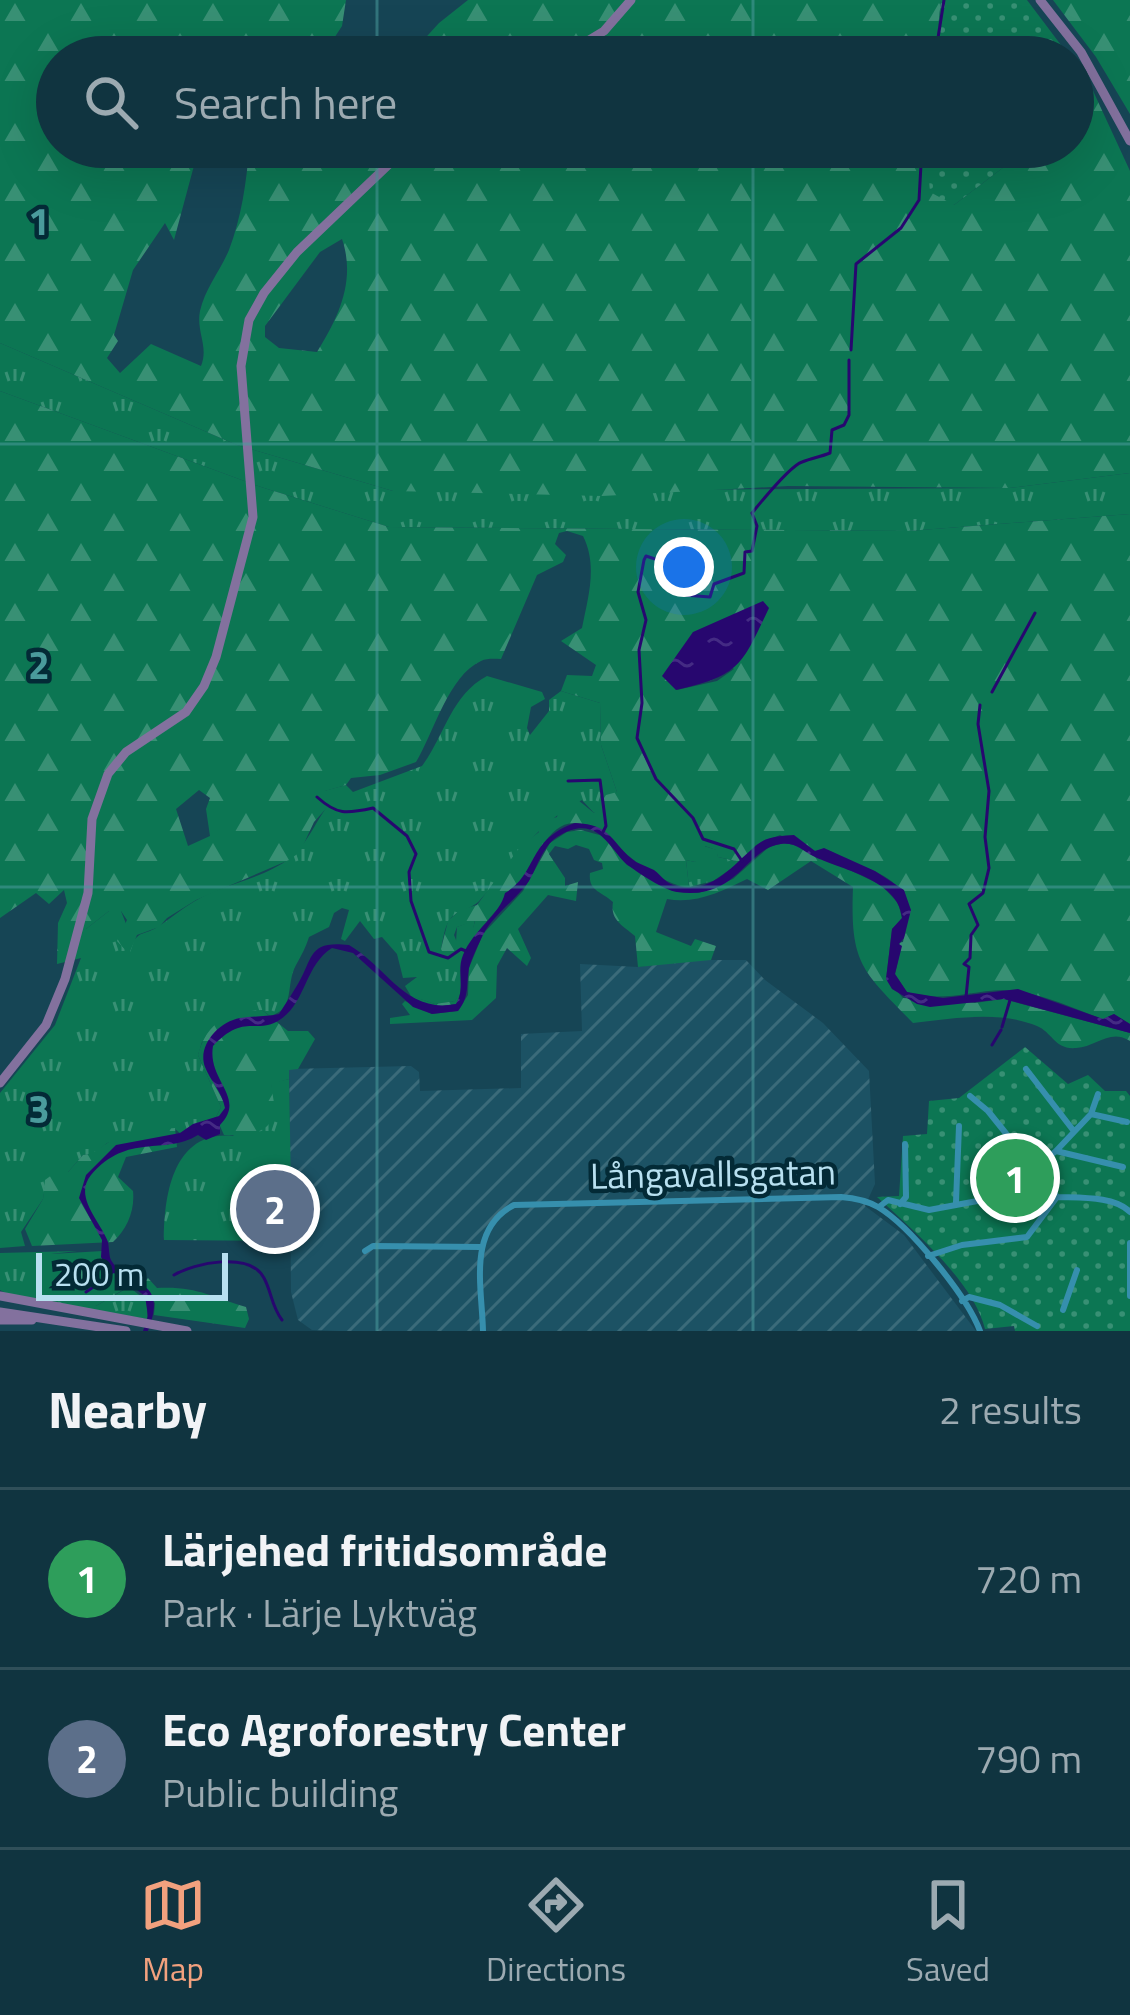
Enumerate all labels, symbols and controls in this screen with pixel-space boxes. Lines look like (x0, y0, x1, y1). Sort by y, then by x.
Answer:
search box (36, 36, 1094, 168)
text: Search here (174, 68, 397, 136)
icon: search (78, 69, 144, 135)
text: 1 (28, 191, 50, 250)
your location (654, 537, 714, 597)
text: 2 (28, 635, 50, 694)
text: 3 (28, 1079, 50, 1138)
pin: 1 (976, 1133, 1054, 1223)
street label: Långavallsgatan (590, 1143, 836, 1203)
pin: 2 (236, 1164, 314, 1254)
scale bar (36, 1247, 228, 1300)
text: 200 m (54, 1249, 144, 1299)
text: Nearby (48, 1370, 207, 1448)
text: 2 results (939, 1380, 1082, 1439)
text: Lärjehed fritidsområde (162, 1515, 607, 1583)
text: 1 (76, 1549, 98, 1608)
text: 720 m (975, 1549, 1082, 1608)
text: Park · Lärje Lyktväg (162, 1583, 477, 1642)
text: Eco Agroforestry Center (162, 1695, 626, 1763)
text: 2 (76, 1729, 98, 1788)
text: 790 m (975, 1729, 1082, 1788)
text: Public building (162, 1763, 398, 1822)
tab: Map (140, 1872, 206, 1994)
tab: Directions (486, 1872, 626, 1994)
tab: Saved (906, 1872, 990, 1994)

